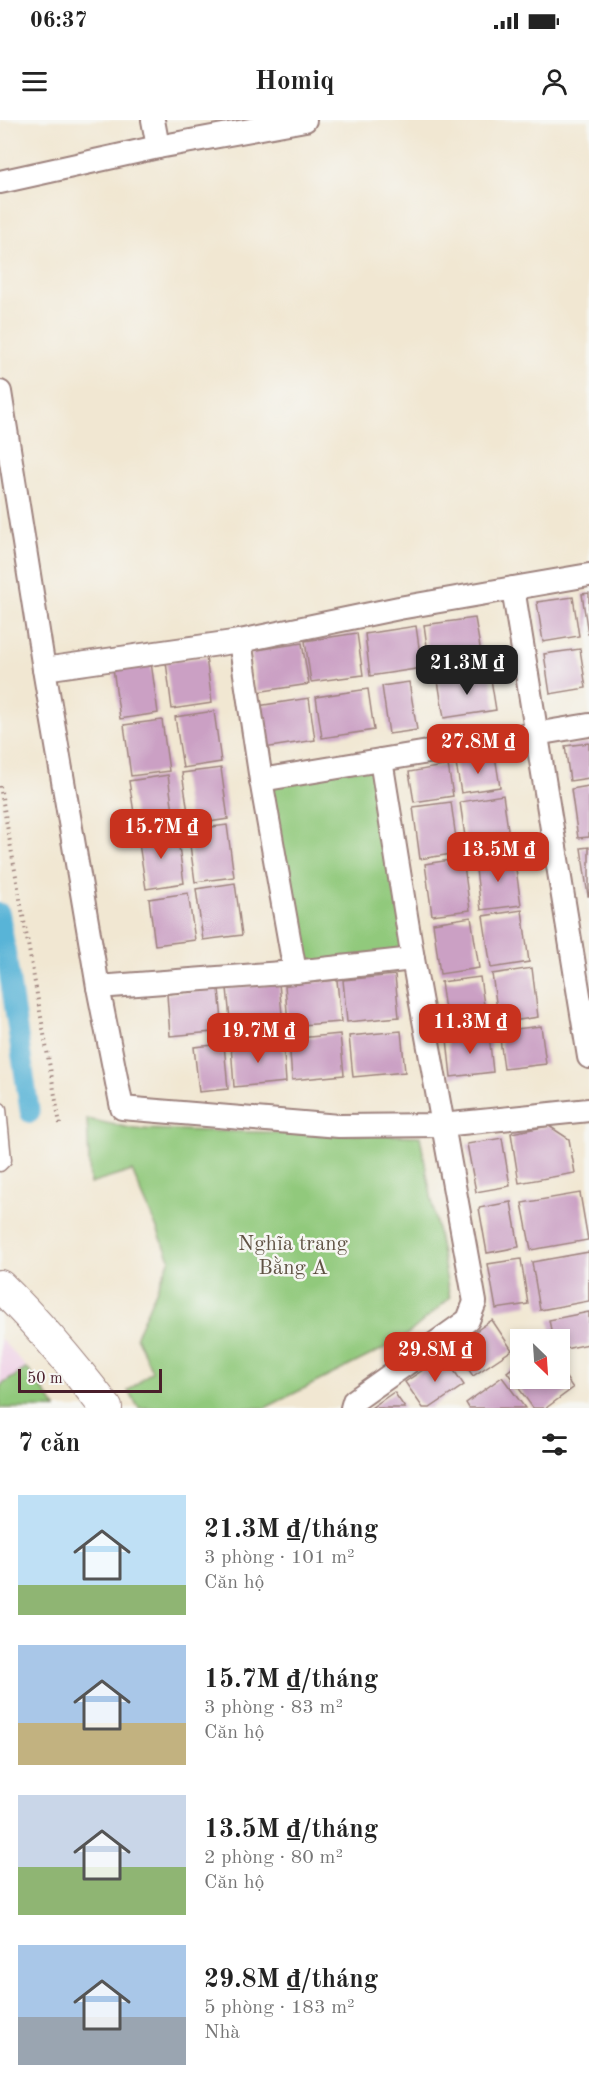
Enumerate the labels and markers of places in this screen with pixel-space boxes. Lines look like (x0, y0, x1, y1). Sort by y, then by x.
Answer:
pin: 21.3M ₫ (412, 645, 522, 696)
pin: 27.8M ₫ (423, 724, 533, 775)
pin: 15.7M ₫ (106, 809, 216, 860)
pin: 13.5M ₫ (443, 832, 553, 883)
pin: 11.3M ₫ (415, 1004, 525, 1055)
pin: 19.7M ₫ (203, 1013, 313, 1064)
pin: 29.8M ₫ (380, 1332, 490, 1383)

